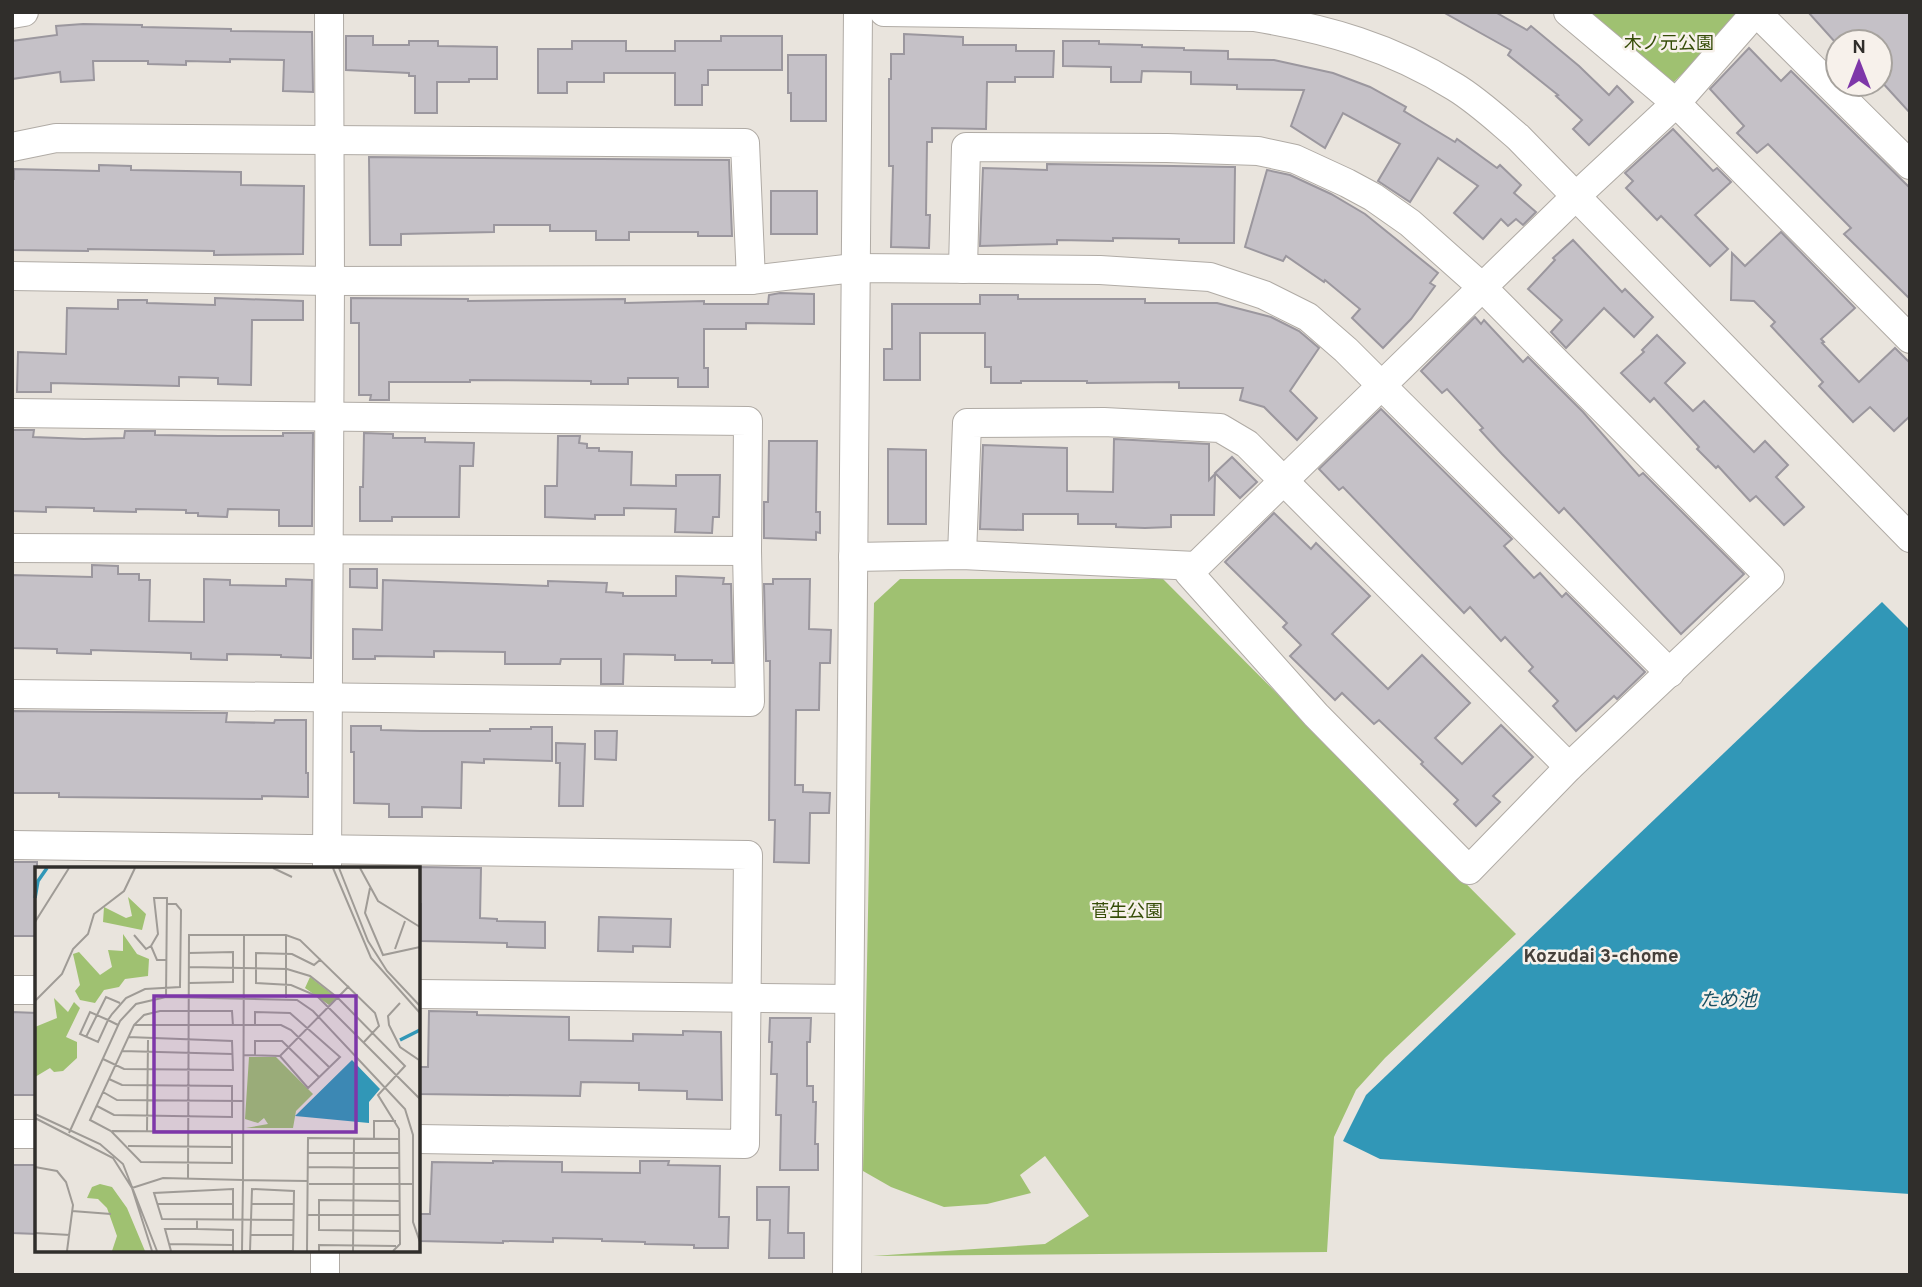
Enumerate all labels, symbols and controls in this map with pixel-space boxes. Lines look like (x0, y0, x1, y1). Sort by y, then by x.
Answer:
north arrow (1824, 28, 1894, 98)
park label: 木ノ元公園 (1624, 33, 1714, 56)
text: N (1852, 36, 1866, 60)
inset map (35, 867, 420, 1252)
park label: 菅生公園 (1091, 901, 1163, 924)
district label: Kozudai 3-chome (1523, 945, 1679, 969)
water label: ため池 (1699, 989, 1758, 1013)

